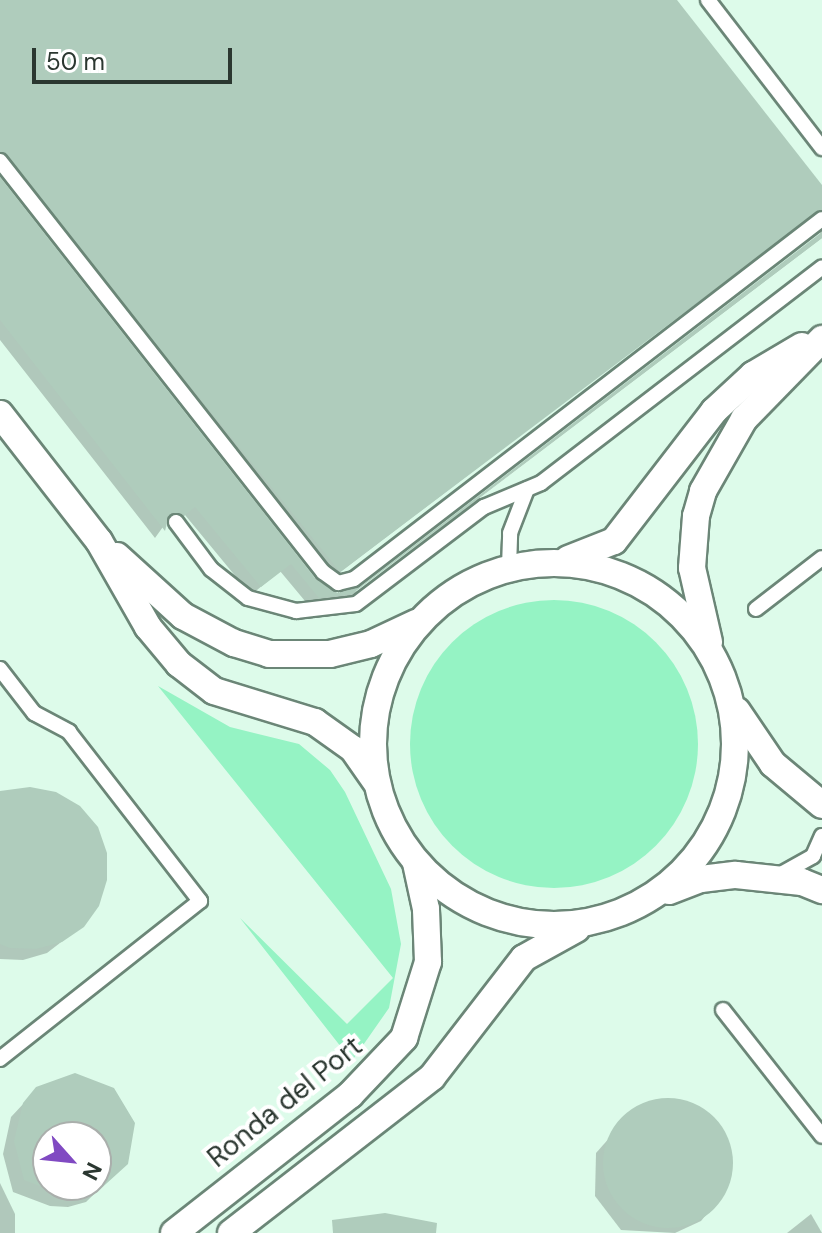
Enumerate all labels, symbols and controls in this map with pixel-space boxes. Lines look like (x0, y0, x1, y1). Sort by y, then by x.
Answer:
scale bar (36, 32, 236, 82)
text: 50 m (46, 46, 105, 77)
street label: Ronda del Port (201, 1029, 369, 1175)
north arrow (32, 1121, 112, 1201)
text: N (75, 1157, 109, 1185)

